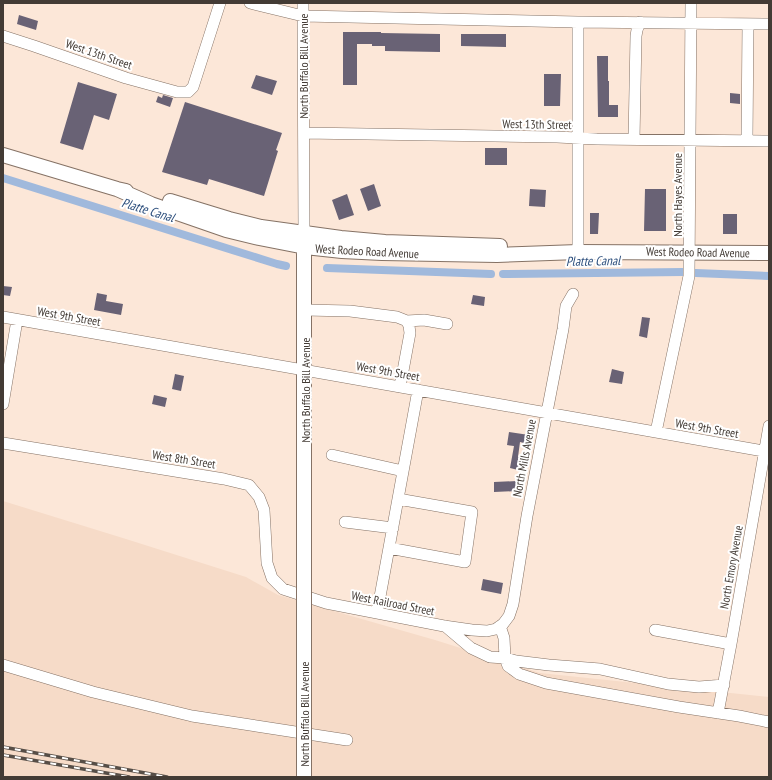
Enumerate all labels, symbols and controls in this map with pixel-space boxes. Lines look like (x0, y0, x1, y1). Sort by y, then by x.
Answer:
street label: North Buffalo Bill Avenue (296, 13, 311, 119)
street label: West 13th Street (64, 36, 135, 73)
street label: West 13th Street (502, 116, 572, 132)
street label: North Hayes Avenue (670, 153, 685, 237)
water label: Platte Canal (120, 194, 178, 227)
street label: West Rodeo Road Avenue (315, 241, 419, 261)
street label: West Rodeo Road Avenue (646, 244, 750, 260)
water label: Platte Canal (566, 252, 622, 270)
street label: West 9th Street (36, 303, 102, 329)
street label: North Buffalo Bill Avenue (298, 337, 313, 443)
street label: West 9th Street (355, 358, 421, 384)
street label: West 9th Street (674, 415, 740, 441)
street label: North Mills Avenue (509, 418, 539, 498)
street label: West 8th Street (151, 447, 217, 472)
street label: North Emory Avenue (716, 524, 746, 610)
street label: West Railroad Street (350, 588, 436, 619)
street label: North Buffalo Bill Avenue (297, 661, 312, 767)

